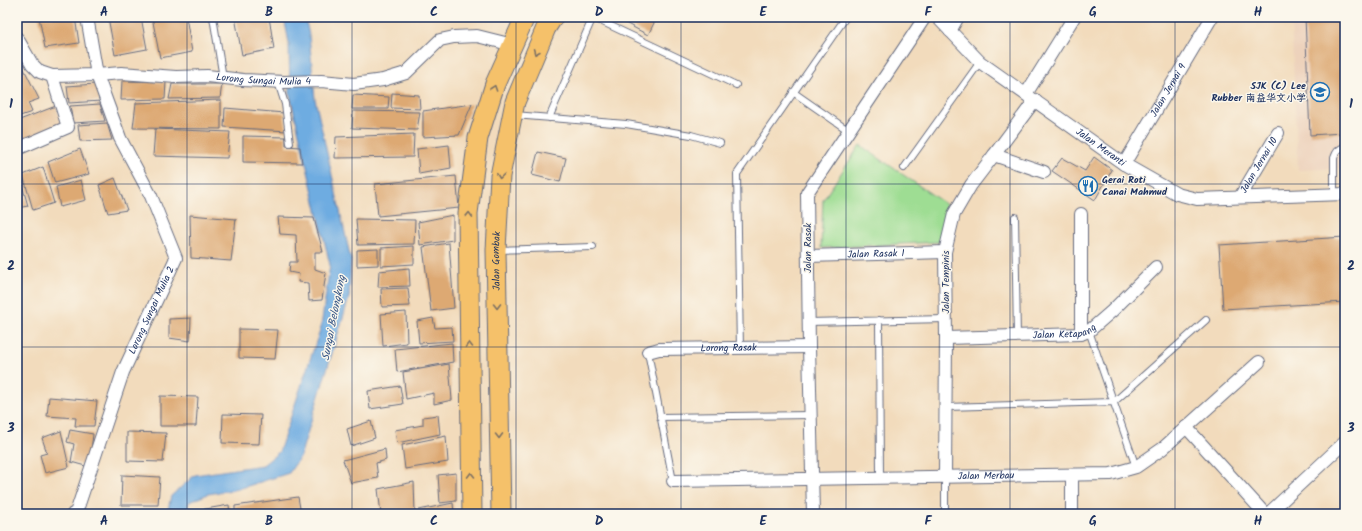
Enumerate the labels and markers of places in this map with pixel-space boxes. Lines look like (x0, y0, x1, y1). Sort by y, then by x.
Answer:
place label: SJK (C) Lee Rubber 南益华文小学 (1211, 78, 1306, 106)
school or university icon: SJK (C) Lee Rubber 南益华文小学 (1309, 81, 1331, 103)
place label: Gerai Roti Canai Mahmud (1102, 172, 1168, 200)
restaurant icon: Gerai Roti Canai Mahmud (1077, 175, 1099, 197)

